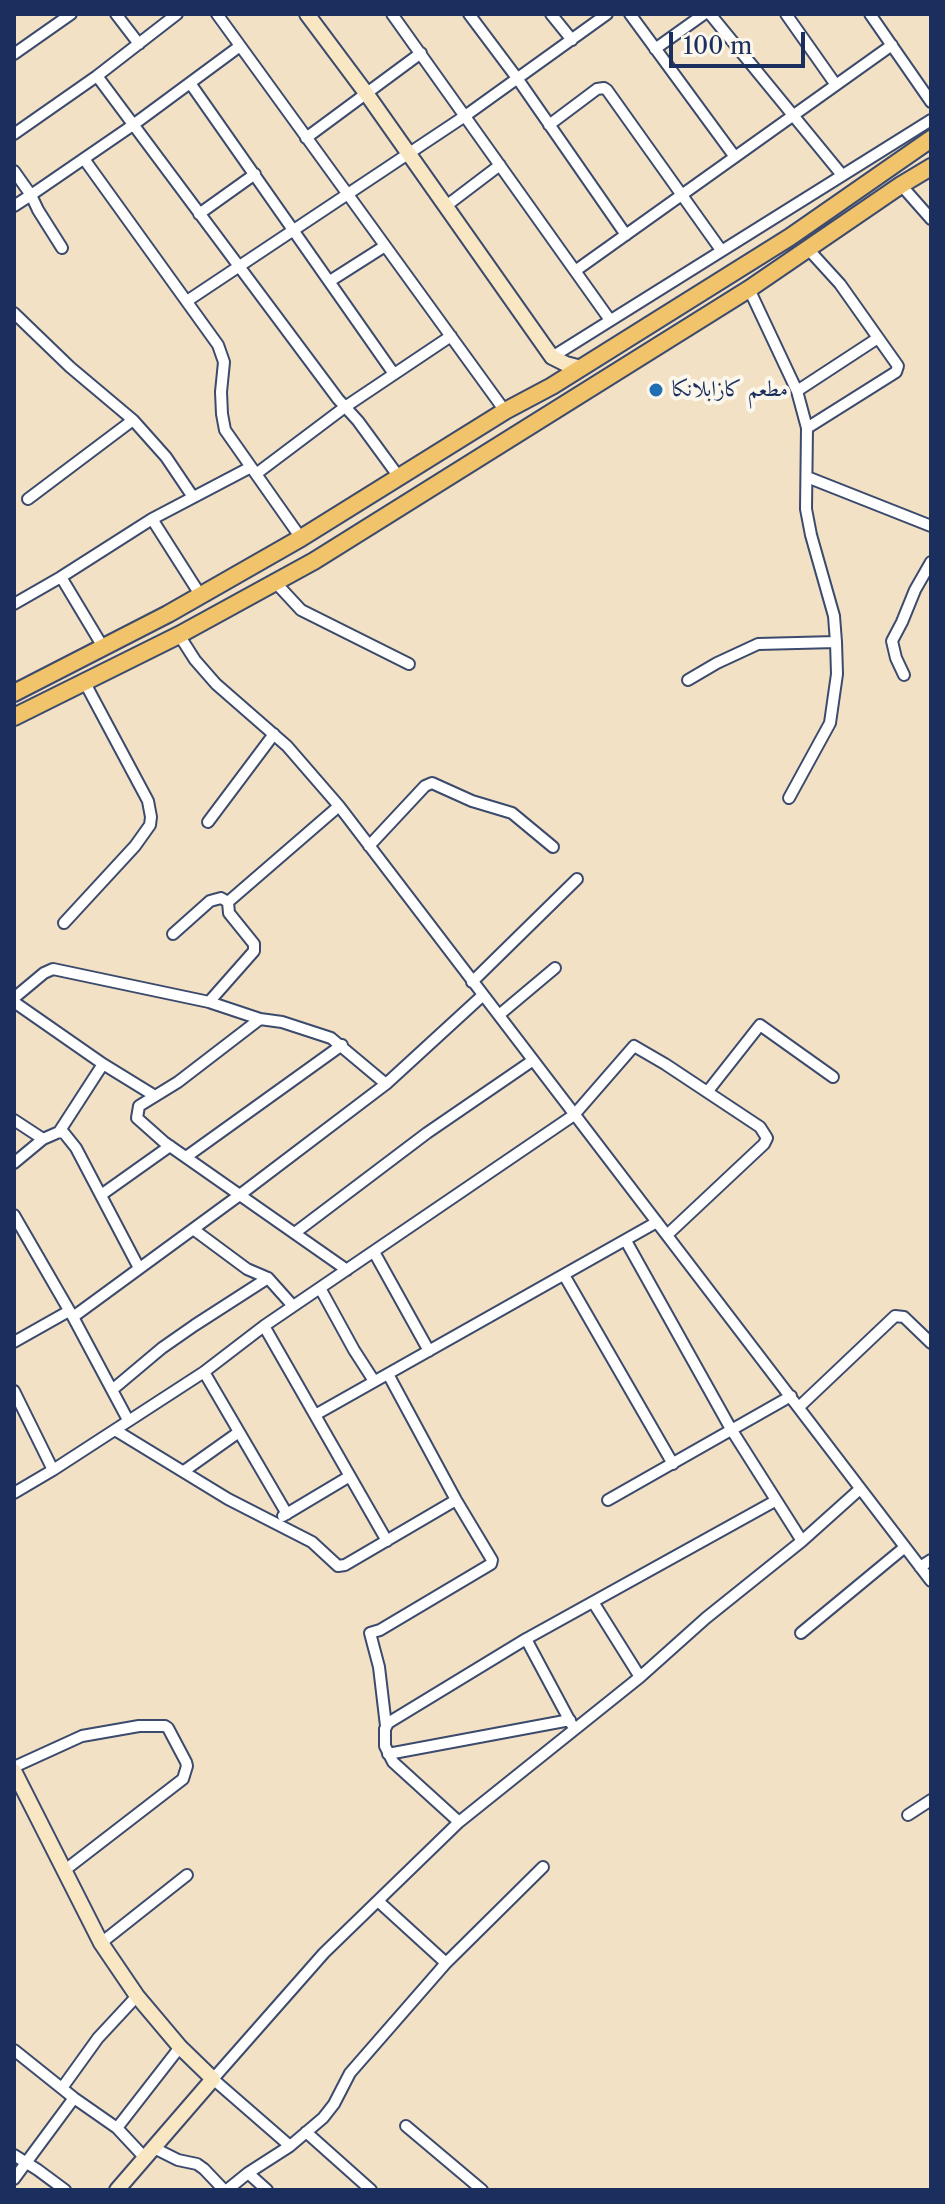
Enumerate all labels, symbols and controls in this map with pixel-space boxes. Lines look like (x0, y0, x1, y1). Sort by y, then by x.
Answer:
scale bar (673, 16, 809, 66)
text: 100 m (683, 31, 752, 60)
place label: مطعم كازابلانكا (672, 377, 788, 403)
marker: مطعم كازابلانكا (647, 381, 665, 399)

